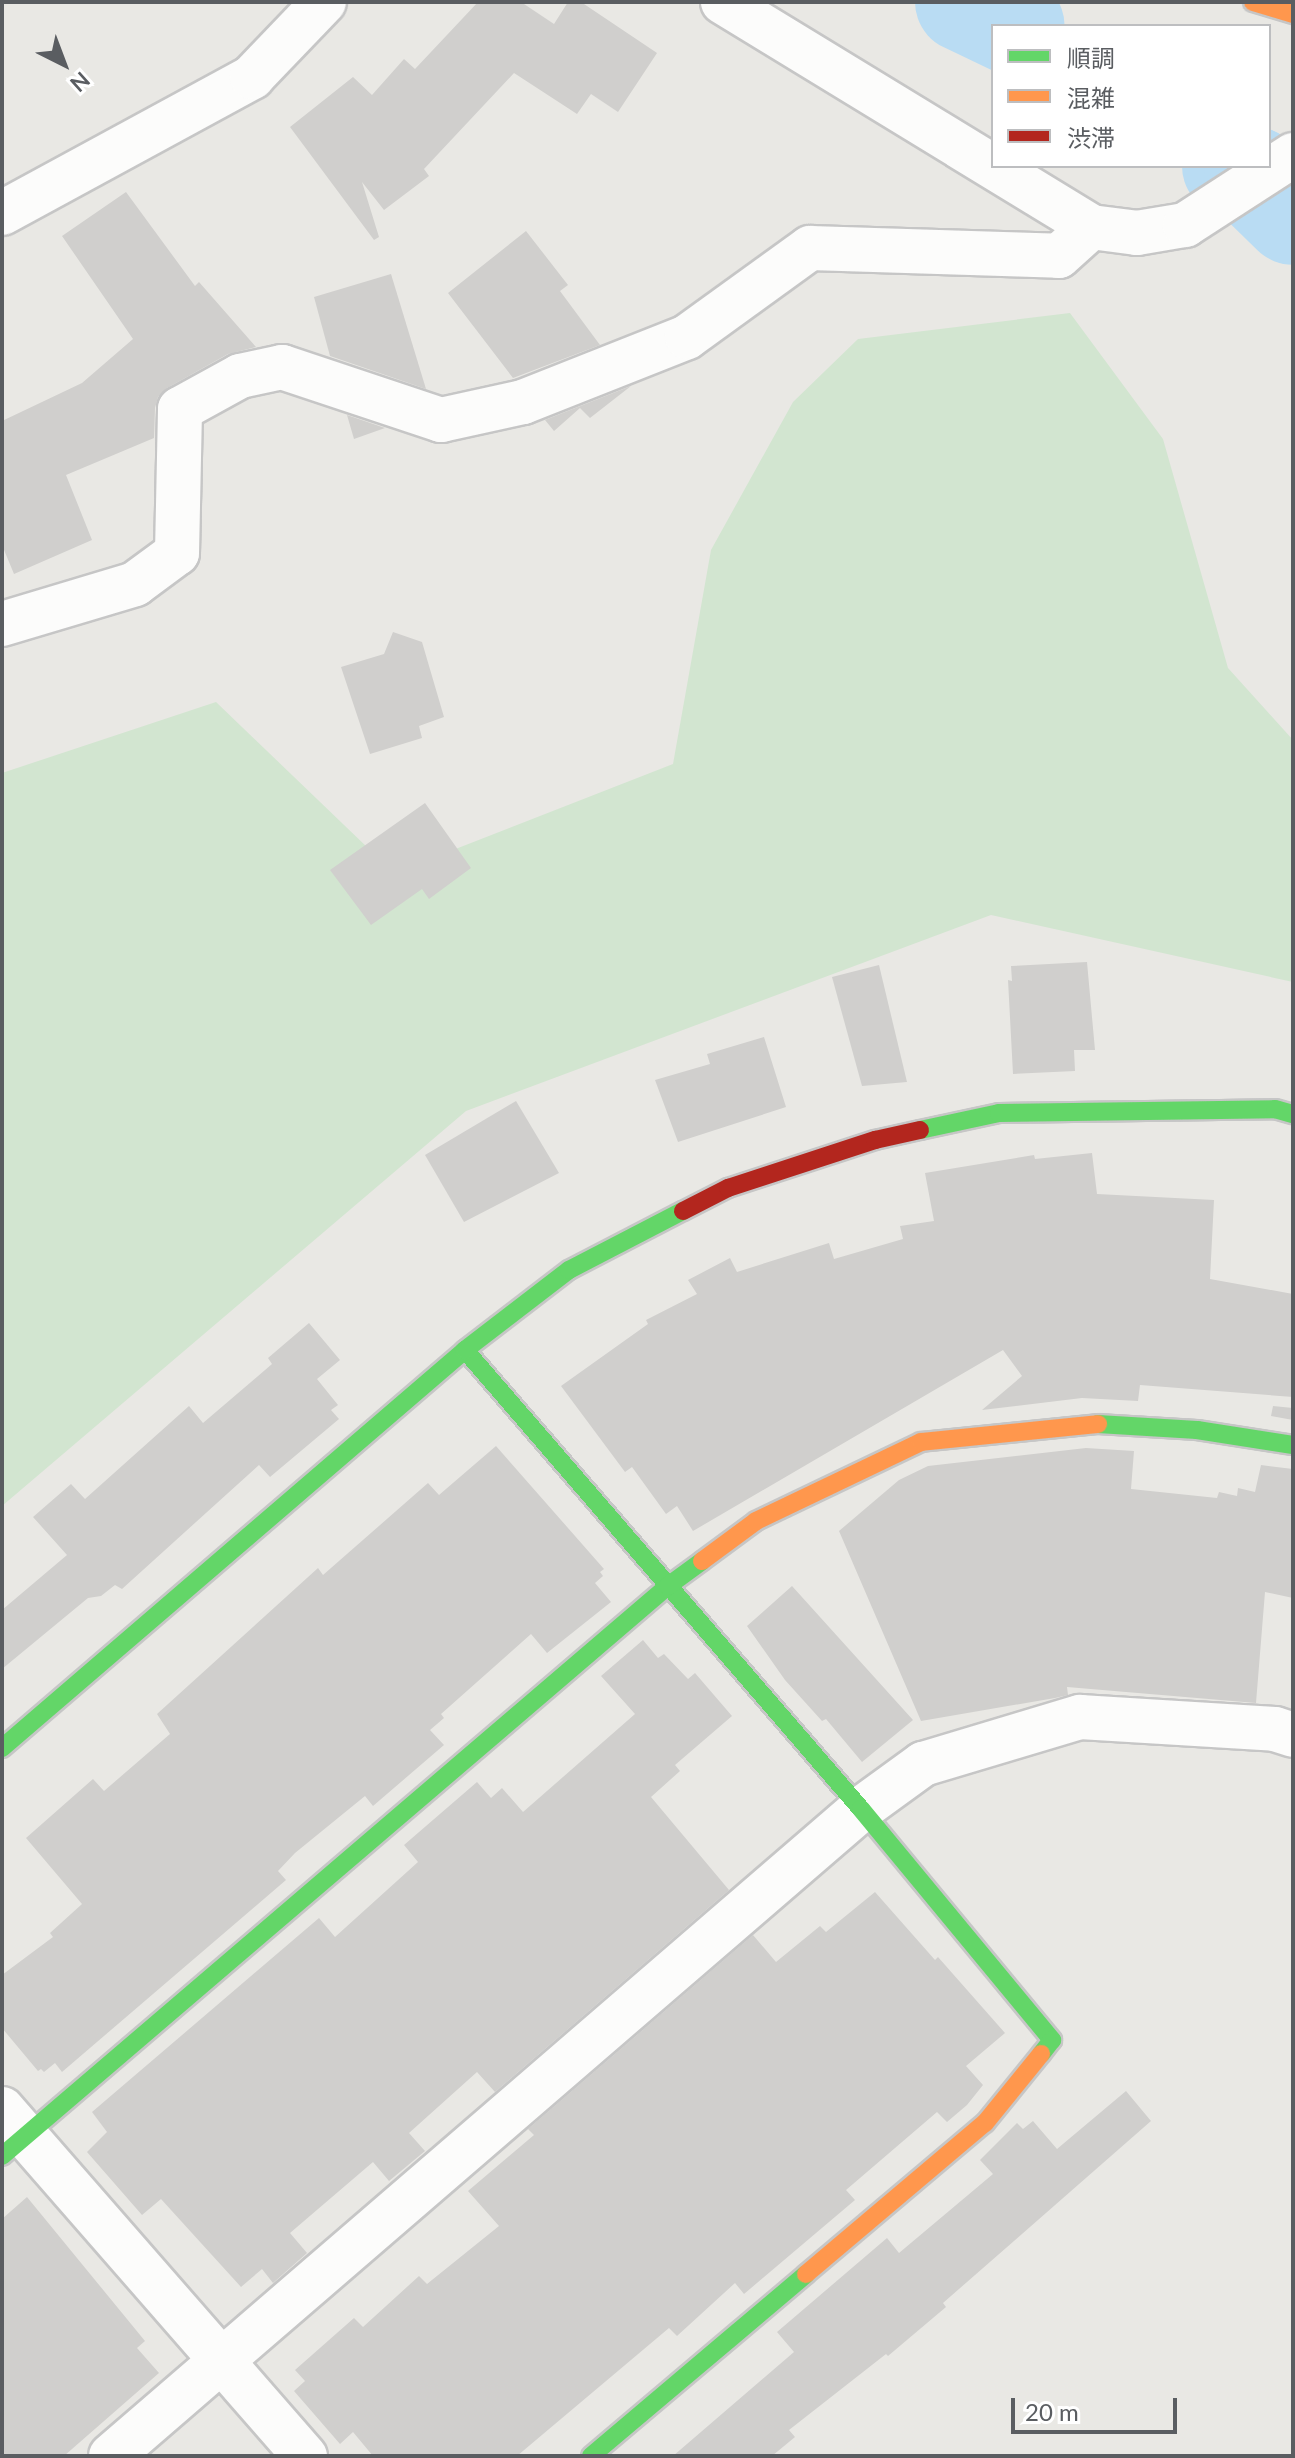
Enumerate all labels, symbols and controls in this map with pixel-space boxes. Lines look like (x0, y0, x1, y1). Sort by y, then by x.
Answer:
north arrow (24, 24, 104, 104)
legend (991, 24, 1271, 168)
text: 順調 (1067, 43, 1115, 72)
text: N (65, 66, 96, 98)
text: 混雑 (1067, 83, 1115, 112)
text: 渋滞 (1067, 123, 1115, 152)
scale bar (1015, 2382, 1181, 2432)
text: 20 m (1025, 2397, 1079, 2426)

